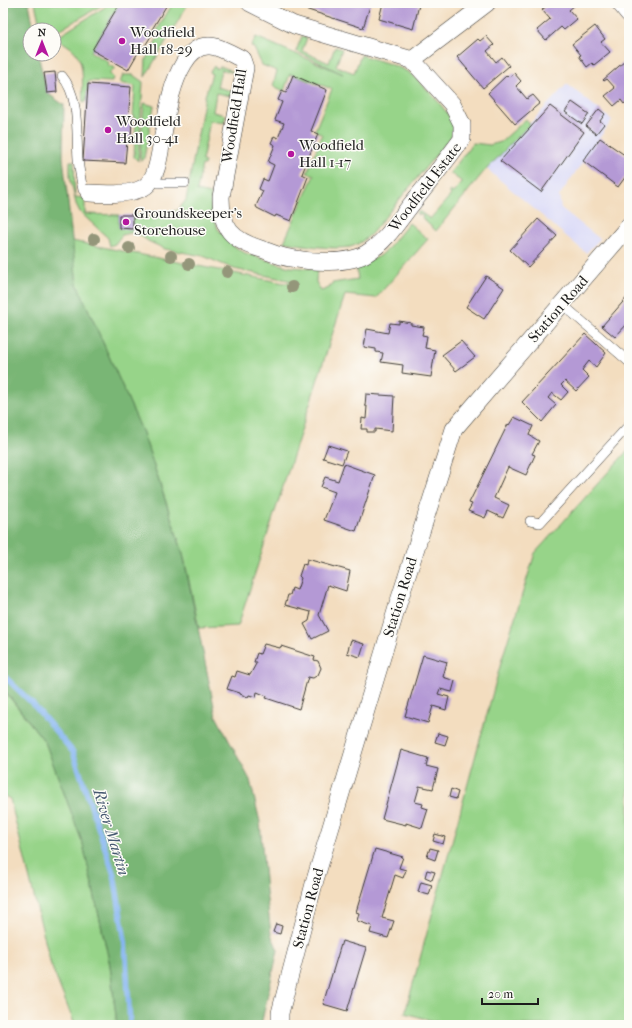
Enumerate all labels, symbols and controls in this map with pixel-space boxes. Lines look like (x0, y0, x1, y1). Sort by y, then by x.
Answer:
north arrow (22, 22, 62, 62)
place label: Woodfield Hall 18-29 (129, 23, 196, 58)
text: N (38, 26, 47, 39)
marker: Woodfield Hall 18-29 (117, 36, 127, 46)
street label: Woodfield Hall (217, 67, 250, 165)
place label: Woodfield Hall 30-41 (115, 112, 182, 147)
marker: Woodfield Hall 30-41 (103, 125, 113, 135)
place label: Woodfield Hall 1-17 (298, 136, 365, 171)
street label: Woodfield Estate (384, 138, 466, 236)
marker: Woodfield Hall 1-17 (286, 149, 296, 159)
place label: Groundskeeper's Storehouse (134, 204, 243, 239)
marker: Groundskeeper's Storehouse (121, 217, 131, 227)
street label: Station Road (524, 271, 592, 346)
street label: Station Road (379, 554, 421, 639)
water label: River Martin (89, 786, 134, 878)
street label: Station Road (289, 865, 328, 950)
scale bar (482, 980, 538, 1006)
text: 20 m (488, 987, 513, 1001)

